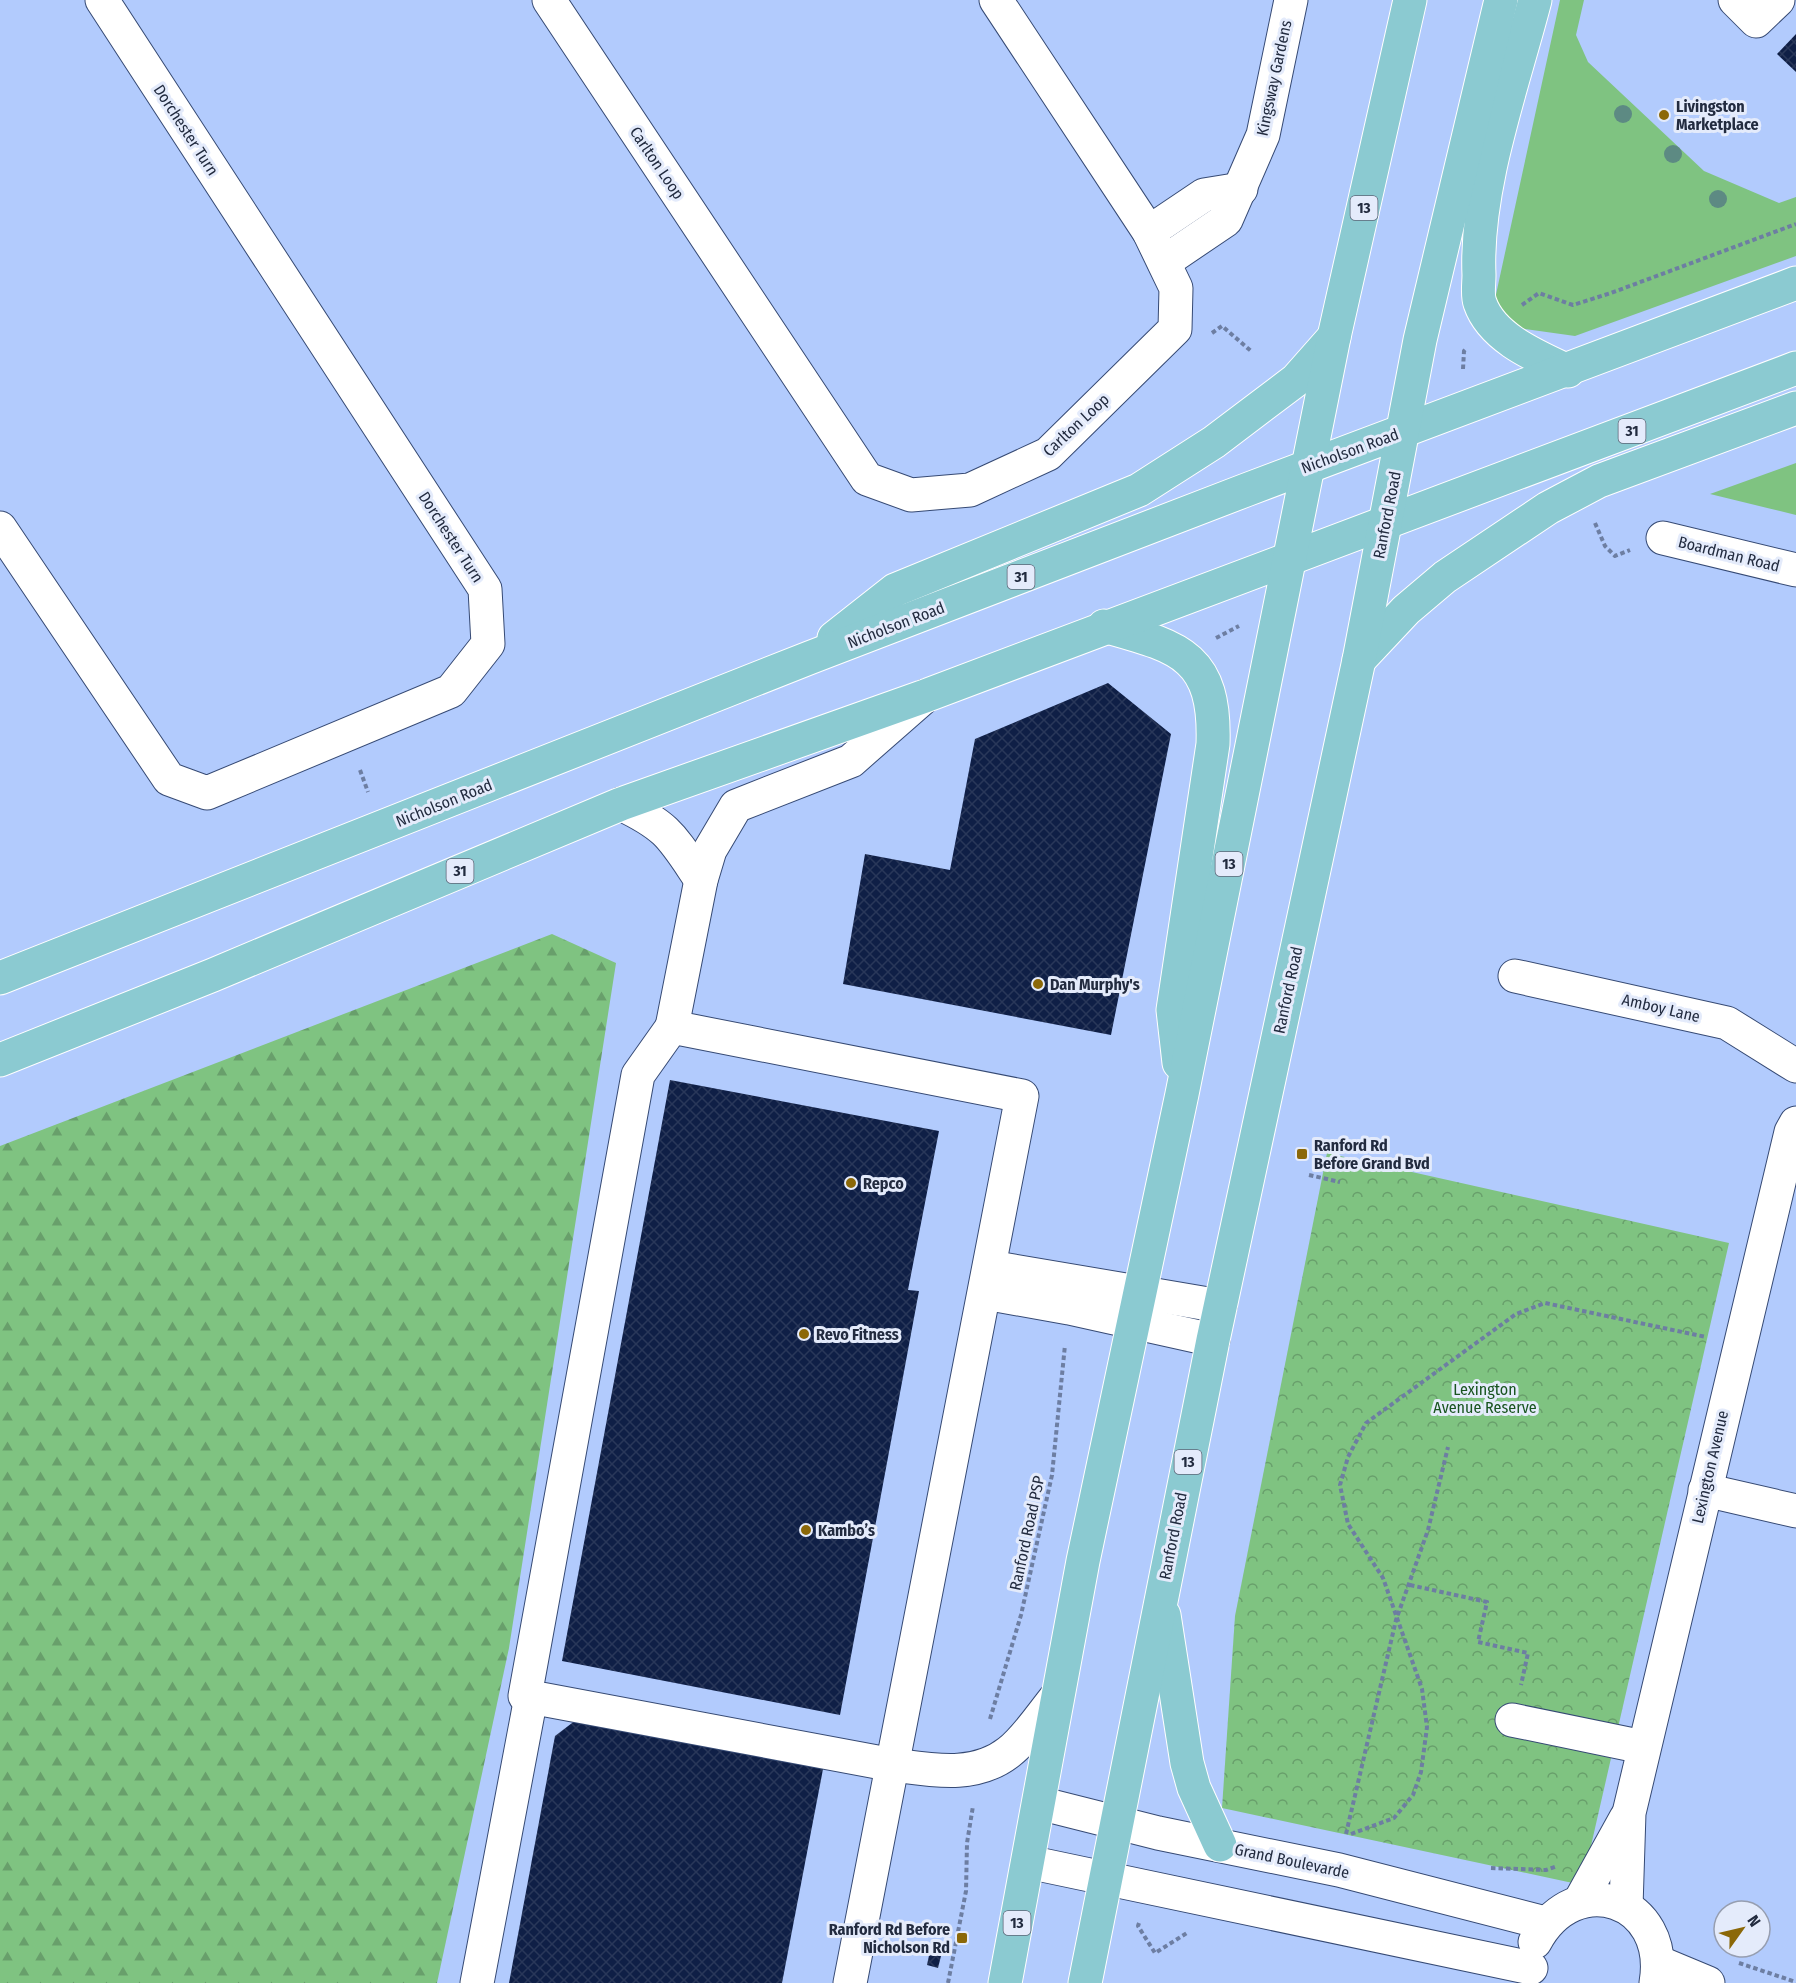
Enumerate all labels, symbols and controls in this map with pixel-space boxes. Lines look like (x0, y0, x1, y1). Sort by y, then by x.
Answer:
street label: Kingsway Gardens (1252, 18, 1296, 138)
street label: Dorchester Turn (150, 81, 222, 179)
place label: Livingston Marketplace (1676, 97, 1759, 134)
marker: Livingston Marketplace (1657, 108, 1671, 122)
street label: Carlton Loop (626, 123, 688, 203)
road number: 13 (1350, 196, 1378, 220)
street label: Carlton Loop (1039, 390, 1113, 460)
road number: 31 (1618, 419, 1646, 443)
street label: Nicholson Road (1299, 425, 1401, 477)
street label: Ranford Road (1369, 470, 1405, 560)
street label: Dorchester Turn (415, 488, 487, 586)
street label: Boardman Road (1676, 532, 1782, 576)
road number: 31 (1008, 565, 1034, 589)
street label: Nicholson Road (845, 598, 947, 652)
street label: Nicholson Road (393, 775, 495, 831)
road number: 13 (1216, 852, 1242, 876)
road number: 31 (446, 859, 474, 883)
street label: Ranford Road (1269, 945, 1307, 1035)
place label: Dan Murphy's (1050, 975, 1140, 994)
marker: Dan Murphy's (1031, 977, 1045, 991)
street label: Amboy Lane (1620, 990, 1702, 1026)
place label: Ranford Rd Before Grand Bvd (1314, 1136, 1430, 1173)
marker: Ranford Rd Before Grand Bvd (1295, 1147, 1309, 1161)
place label: Repco (863, 1174, 904, 1193)
marker: Repco (844, 1176, 858, 1190)
place label: Revo Fitness (816, 1325, 899, 1344)
marker: Revo Fitness (797, 1327, 811, 1341)
park label: Lexington Avenue Reserve (1433, 1380, 1537, 1417)
street label: Lexington Avenue (1688, 1409, 1732, 1525)
road number: 13 (1174, 1450, 1202, 1474)
street label: Ranford Road PSP (1006, 1474, 1048, 1592)
street label: Ranford Road (1155, 1491, 1191, 1581)
place label: Kambo’s (818, 1521, 875, 1540)
marker: Kambo’s (799, 1523, 813, 1537)
street label: Grand Boulevarde (1233, 1840, 1351, 1882)
north arrow (1712, 1899, 1772, 1959)
road number: 13 (1004, 1911, 1030, 1935)
text: N (1743, 1912, 1765, 1930)
place label: Ranford Rd Before Nicholson Rd (829, 1920, 950, 1957)
marker: Ranford Rd Before Nicholson Rd (955, 1931, 969, 1945)

